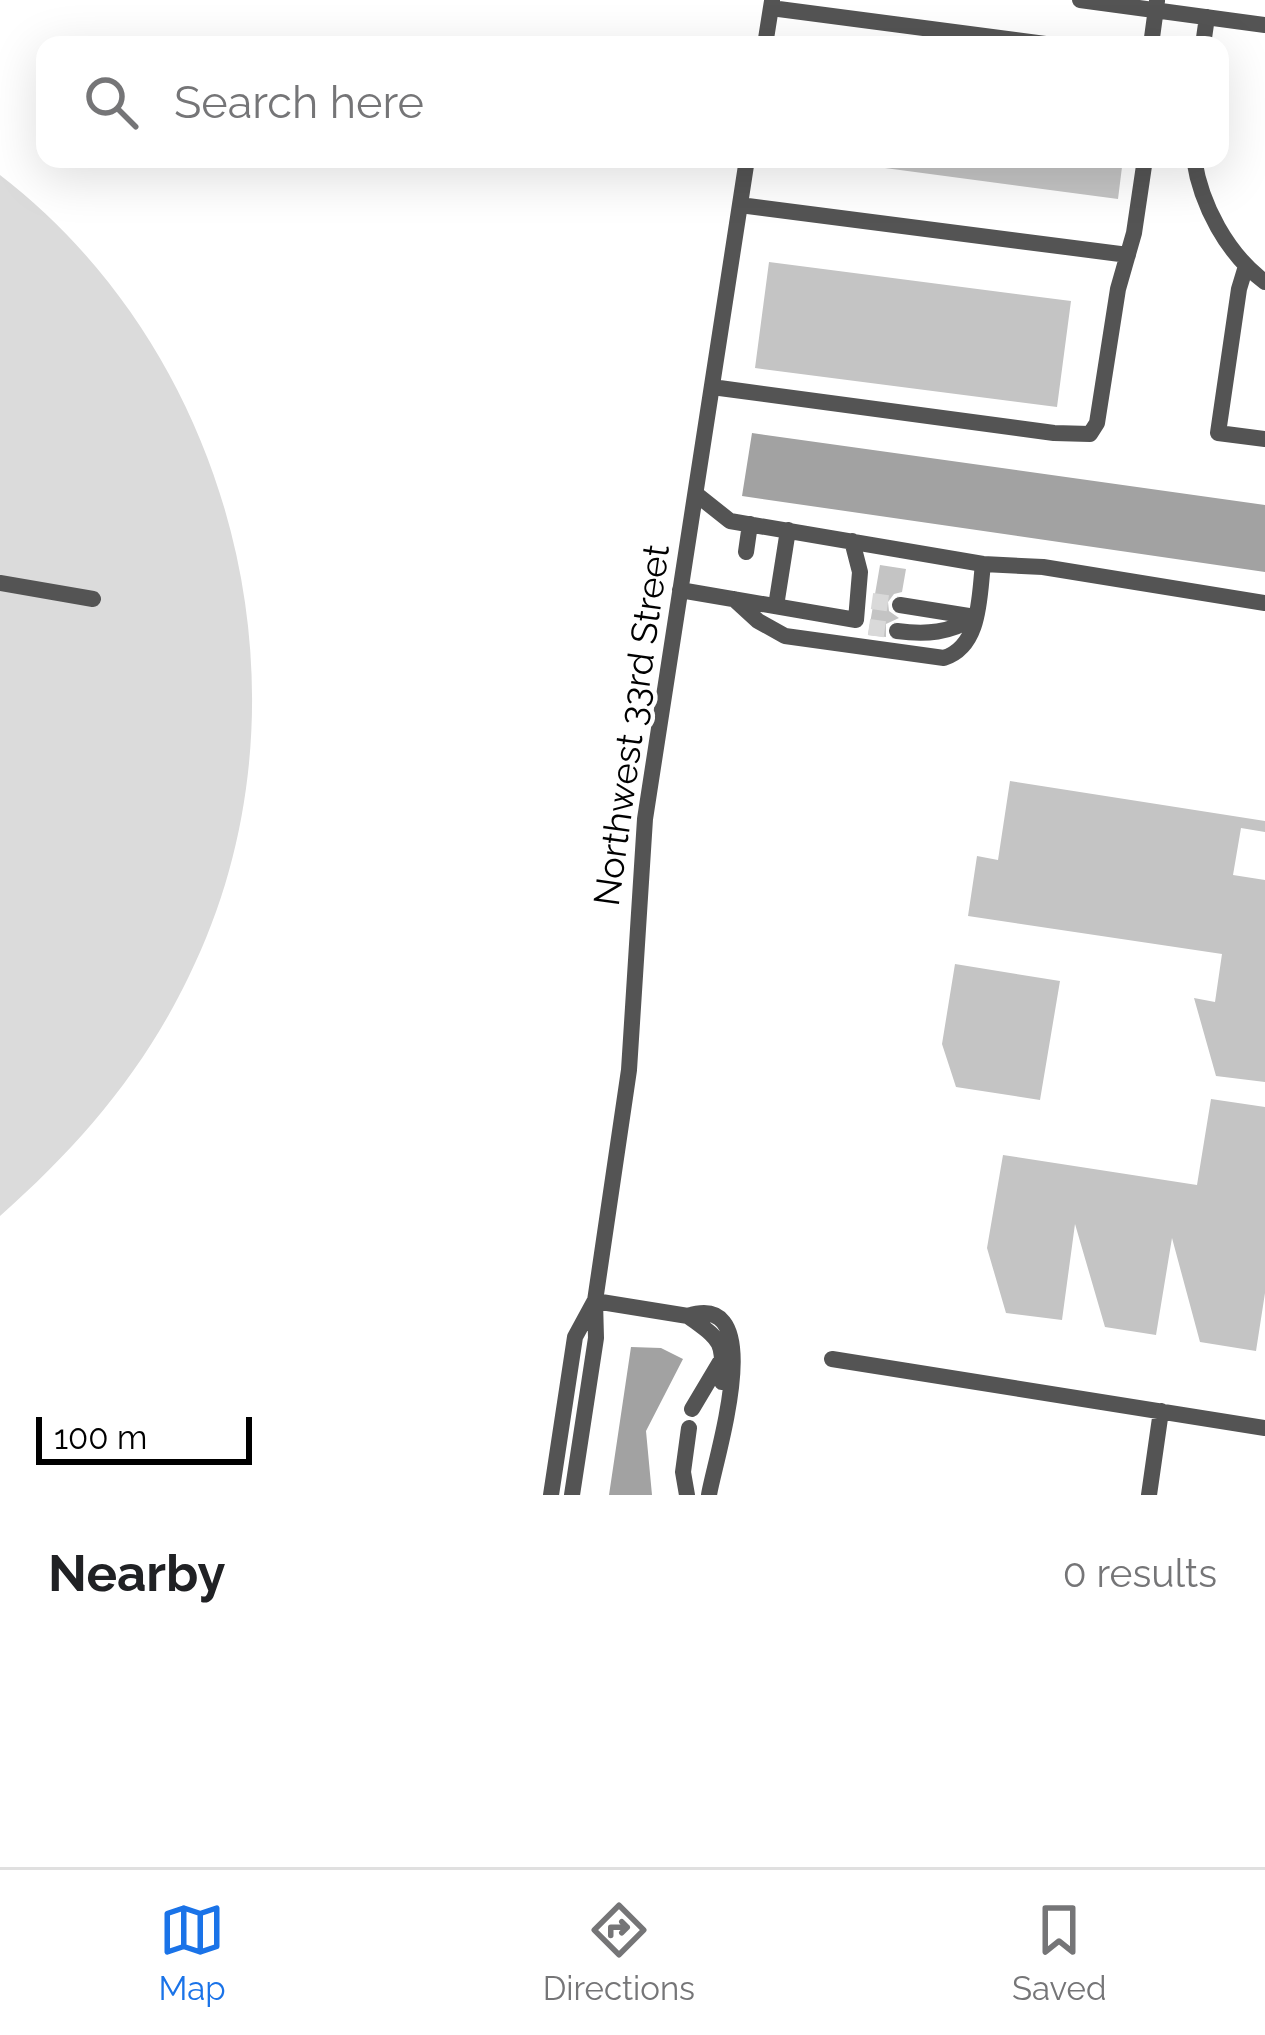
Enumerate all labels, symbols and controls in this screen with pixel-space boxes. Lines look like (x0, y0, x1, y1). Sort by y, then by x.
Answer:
search box (36, 36, 1229, 168)
icon: search (78, 69, 144, 135)
text: Search here (174, 76, 424, 129)
street label: Northwest 33rd Street (585, 542, 677, 908)
scale bar (36, 1411, 252, 1464)
text: 100 m (54, 1418, 147, 1457)
text: Nearby (48, 1543, 225, 1603)
text: 0 results (1063, 1550, 1217, 1596)
tab: Map (159, 1897, 226, 2008)
tab: Directions (543, 1897, 695, 2008)
tab: Saved (1012, 1897, 1106, 2008)

